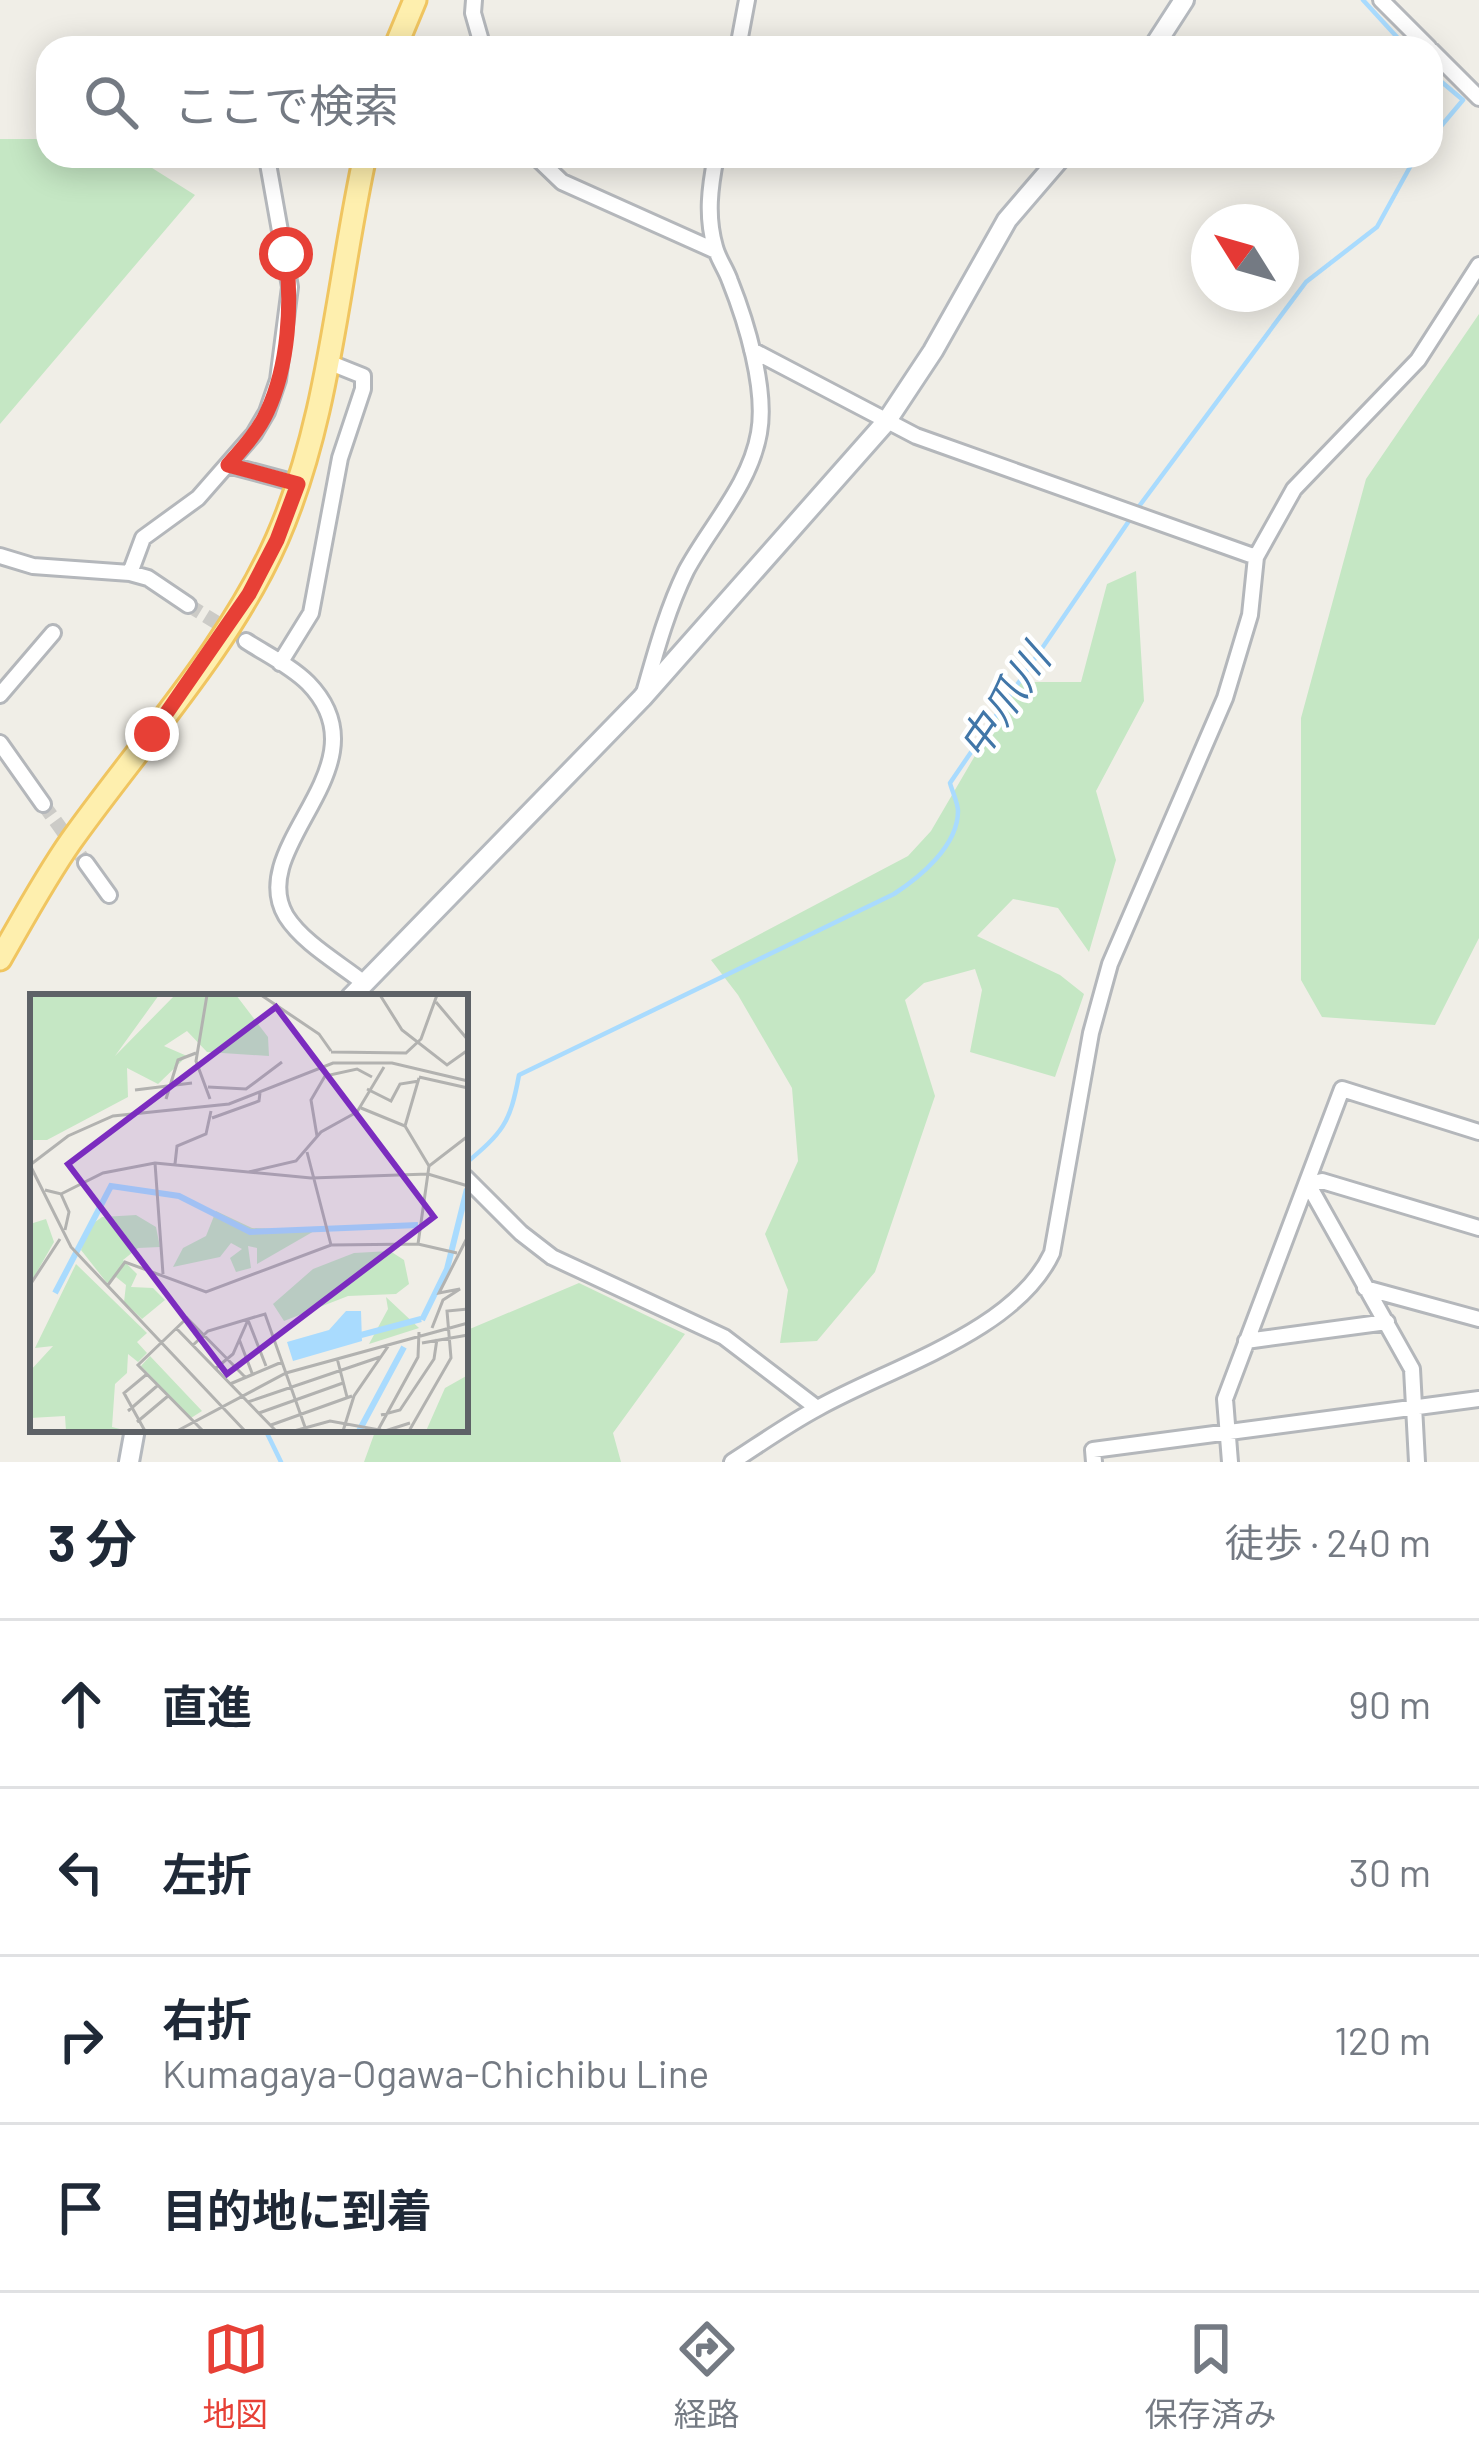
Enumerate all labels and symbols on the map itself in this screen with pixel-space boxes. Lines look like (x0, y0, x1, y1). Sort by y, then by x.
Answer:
north arrow (1191, 204, 1299, 312)
route start (259, 227, 313, 281)
water label: 中爪川 (946, 631, 1061, 767)
route end (125, 707, 179, 761)
inset map (30, 994, 468, 1432)

